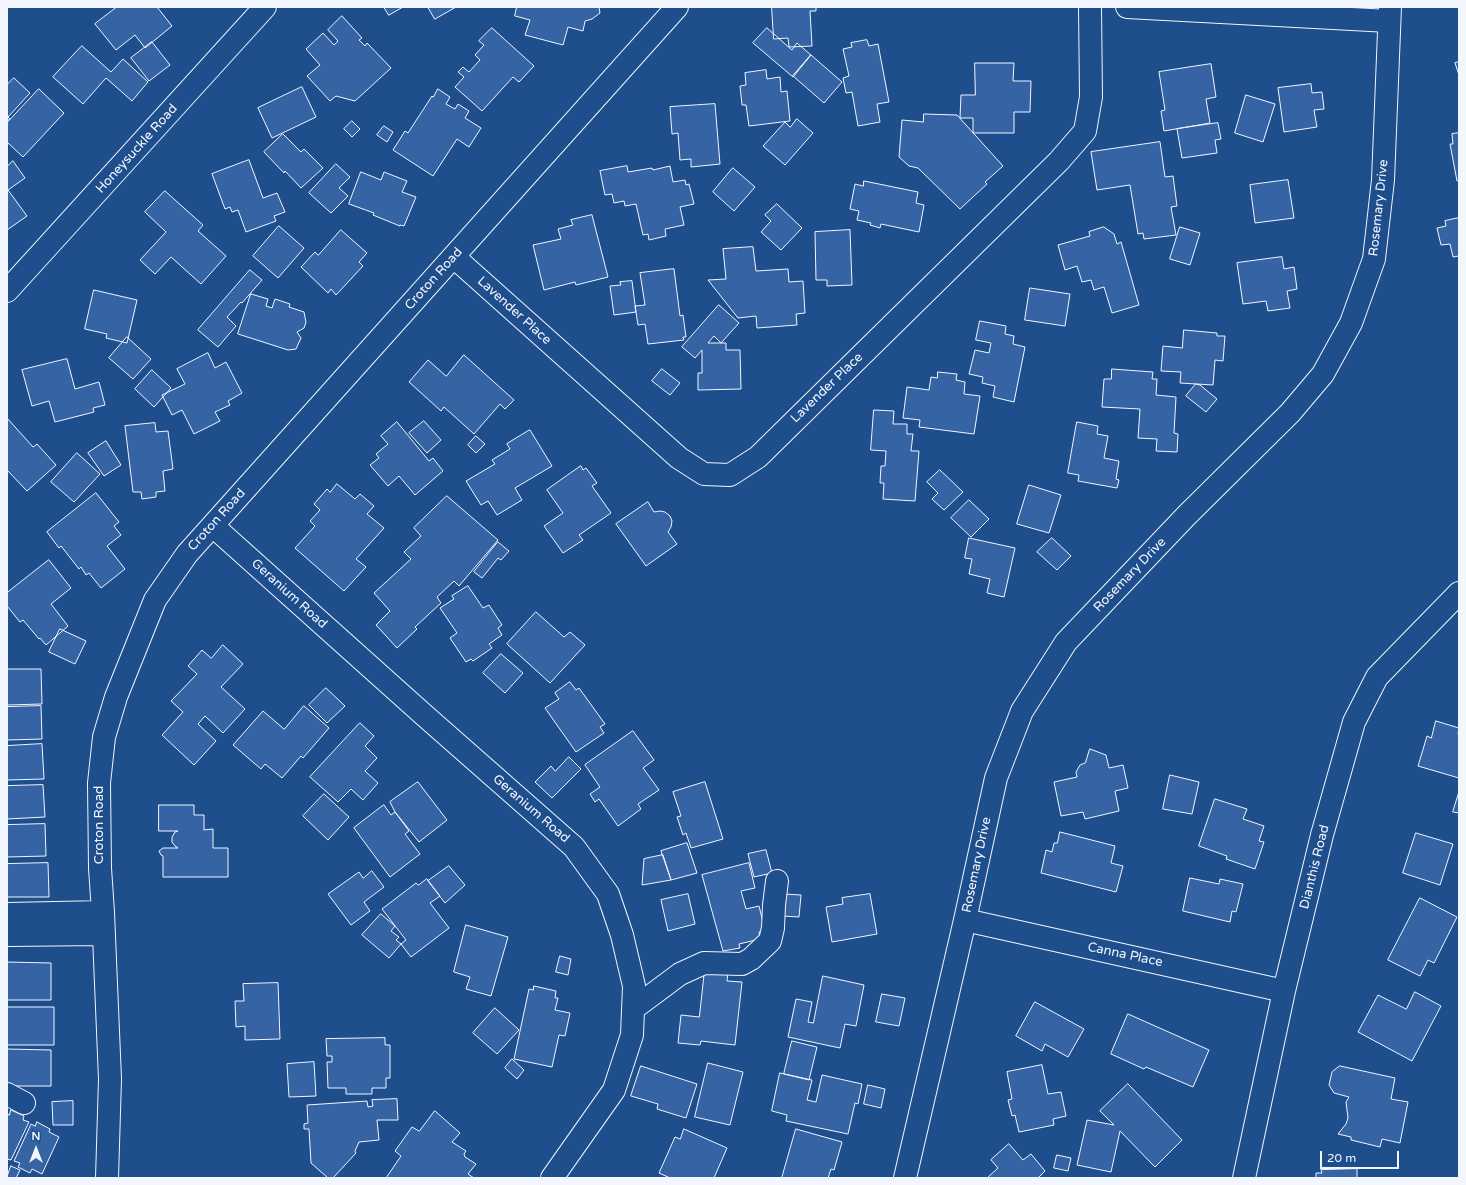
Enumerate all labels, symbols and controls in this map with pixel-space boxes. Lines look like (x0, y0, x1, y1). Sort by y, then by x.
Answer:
street label: Honeysuckle Road (93, 101, 181, 197)
street label: Rosemary Drive (1366, 159, 1392, 257)
street label: Croton Road (402, 245, 466, 313)
street label: Lavender Place (474, 274, 554, 348)
street label: Lavender Place (788, 350, 866, 426)
street label: Croton Road (185, 486, 249, 554)
street label: Rosemary Drive (1091, 535, 1169, 615)
street label: Geranium Road (248, 556, 330, 632)
street label: Geranium Road (489, 771, 573, 847)
street label: Croton Road (92, 786, 108, 864)
street label: Rosemary Drive (959, 816, 995, 914)
street label: Dianthis Road (1297, 823, 1333, 911)
street label: Canna Place (1086, 939, 1164, 971)
north arrow (16, 1129, 56, 1169)
text: N (32, 1130, 40, 1143)
scale bar (1322, 1143, 1401, 1169)
text: 20 m (1327, 1151, 1356, 1165)

